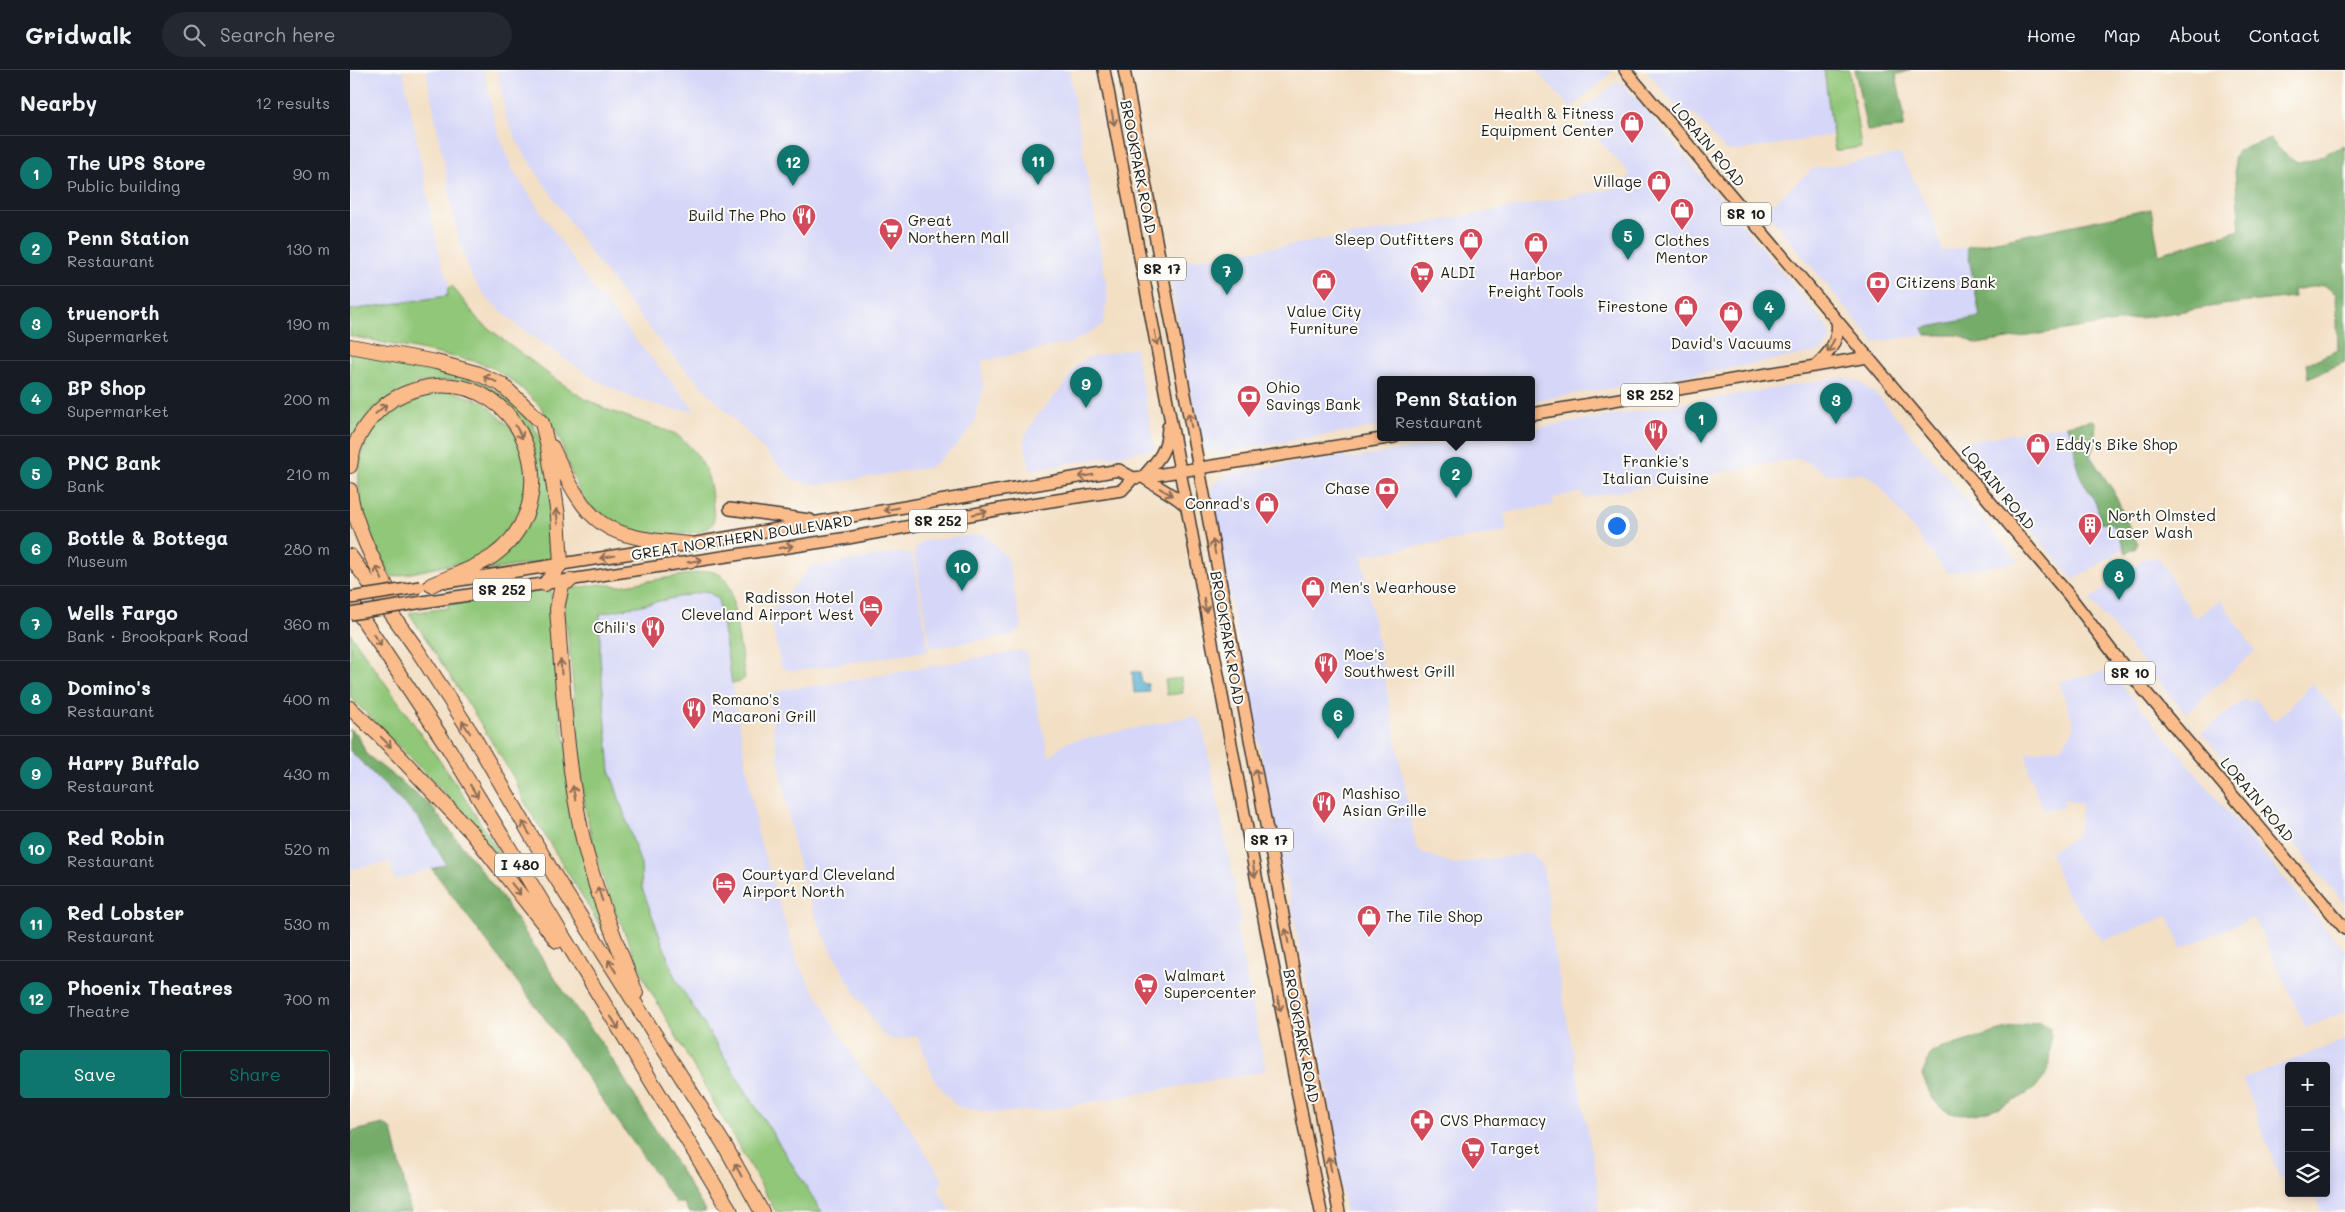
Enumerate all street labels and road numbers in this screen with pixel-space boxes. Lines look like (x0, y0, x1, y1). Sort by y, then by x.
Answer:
street label: BROOKPARK ROAD (1116, 98, 1162, 235)
street label: LORAIN ROAD (1668, 98, 1750, 191)
road number: SR 10 (1721, 202, 1771, 226)
road number: SR 17 (1138, 258, 1186, 280)
road number: SR 252 (1621, 384, 1679, 406)
street label: LORAIN ROAD (1958, 441, 2040, 534)
street label: GREAT NORTHERN BOULEVARD (630, 510, 854, 564)
road number: SR 252 (909, 510, 967, 532)
street label: BROOKPARK ROAD (1206, 569, 1250, 706)
road number: SR 252 (473, 578, 531, 602)
road number: SR 10 (2105, 662, 2155, 684)
street label: LORAIN ROAD (2217, 753, 2299, 846)
road number: SR 17 (1245, 828, 1293, 852)
road number: I 480 (495, 854, 545, 876)
street label: BROOKPARK ROAD (1279, 967, 1325, 1104)

